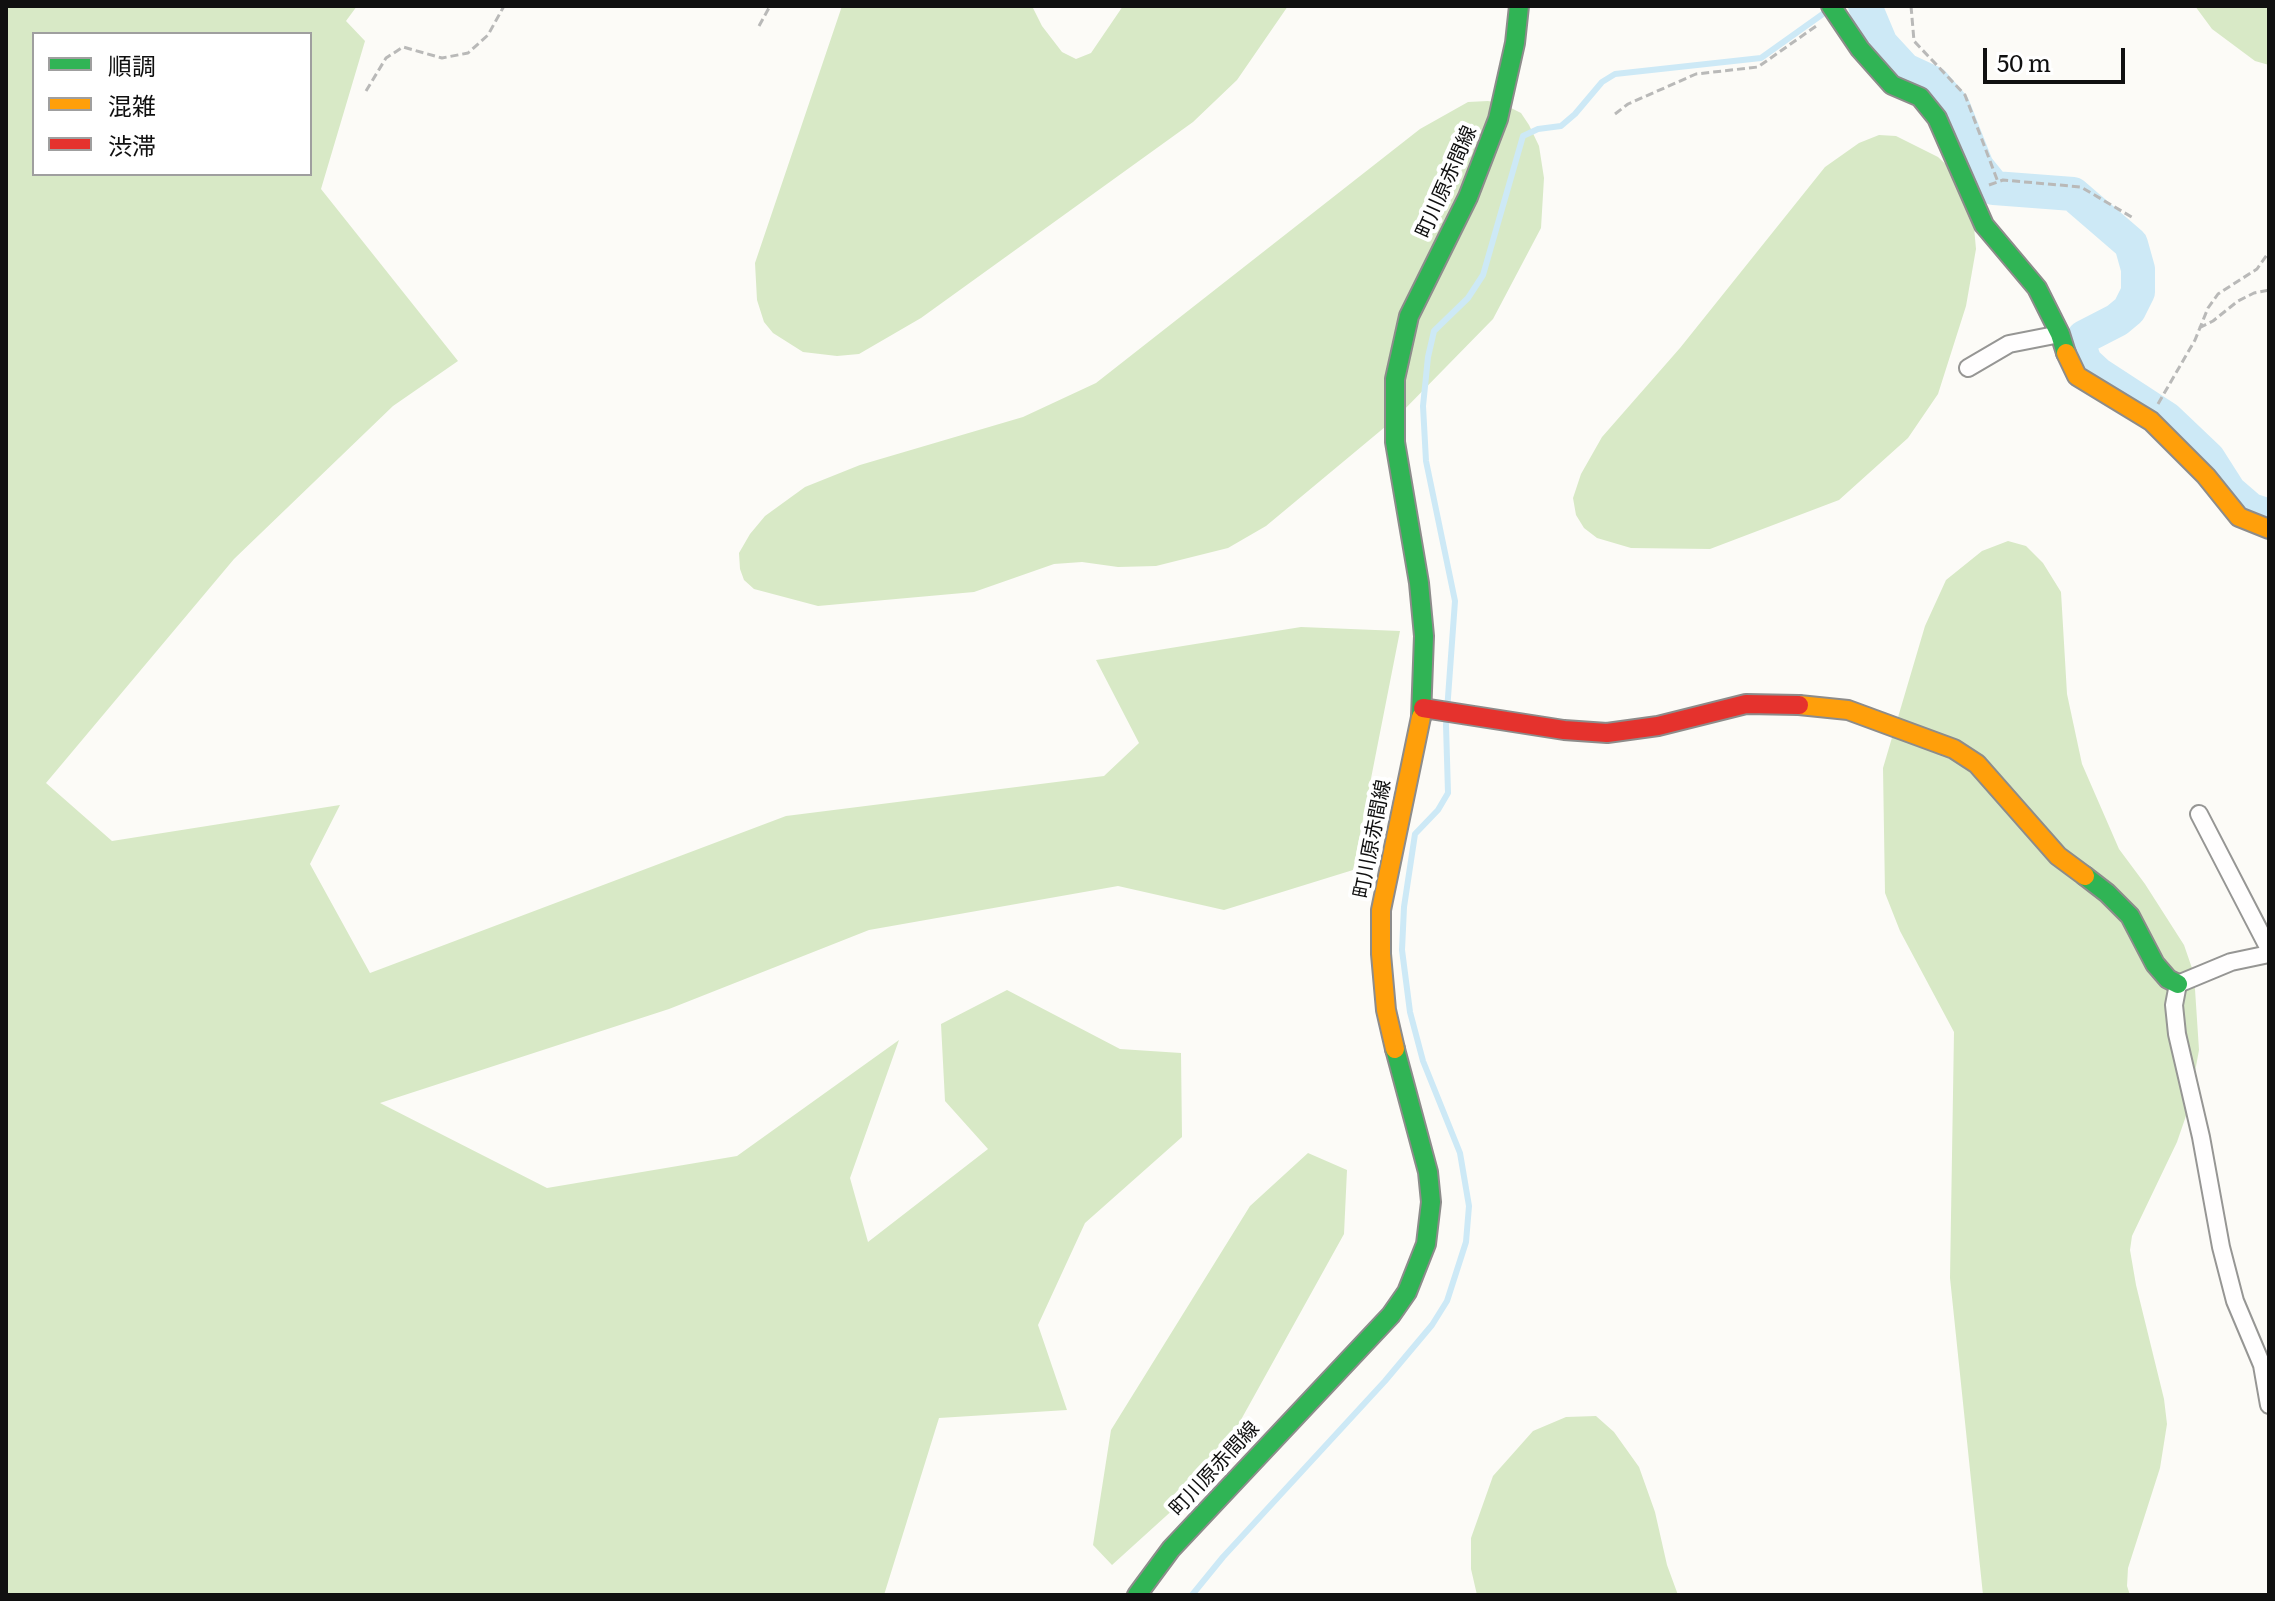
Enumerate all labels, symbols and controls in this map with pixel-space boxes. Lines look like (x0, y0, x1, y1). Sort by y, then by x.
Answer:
legend (32, 32, 312, 176)
scale bar (1987, 32, 2129, 82)
text: 50 m (1997, 44, 2051, 79)
text: 順調 (108, 47, 156, 82)
text: 混雑 (108, 87, 156, 122)
street label: 町川原赤間線 (1412, 122, 1482, 242)
text: 渋滞 (108, 127, 156, 162)
street label: 町川原赤間線 (1350, 778, 1396, 900)
street label: 町川原赤間線 (1165, 1417, 1265, 1521)

